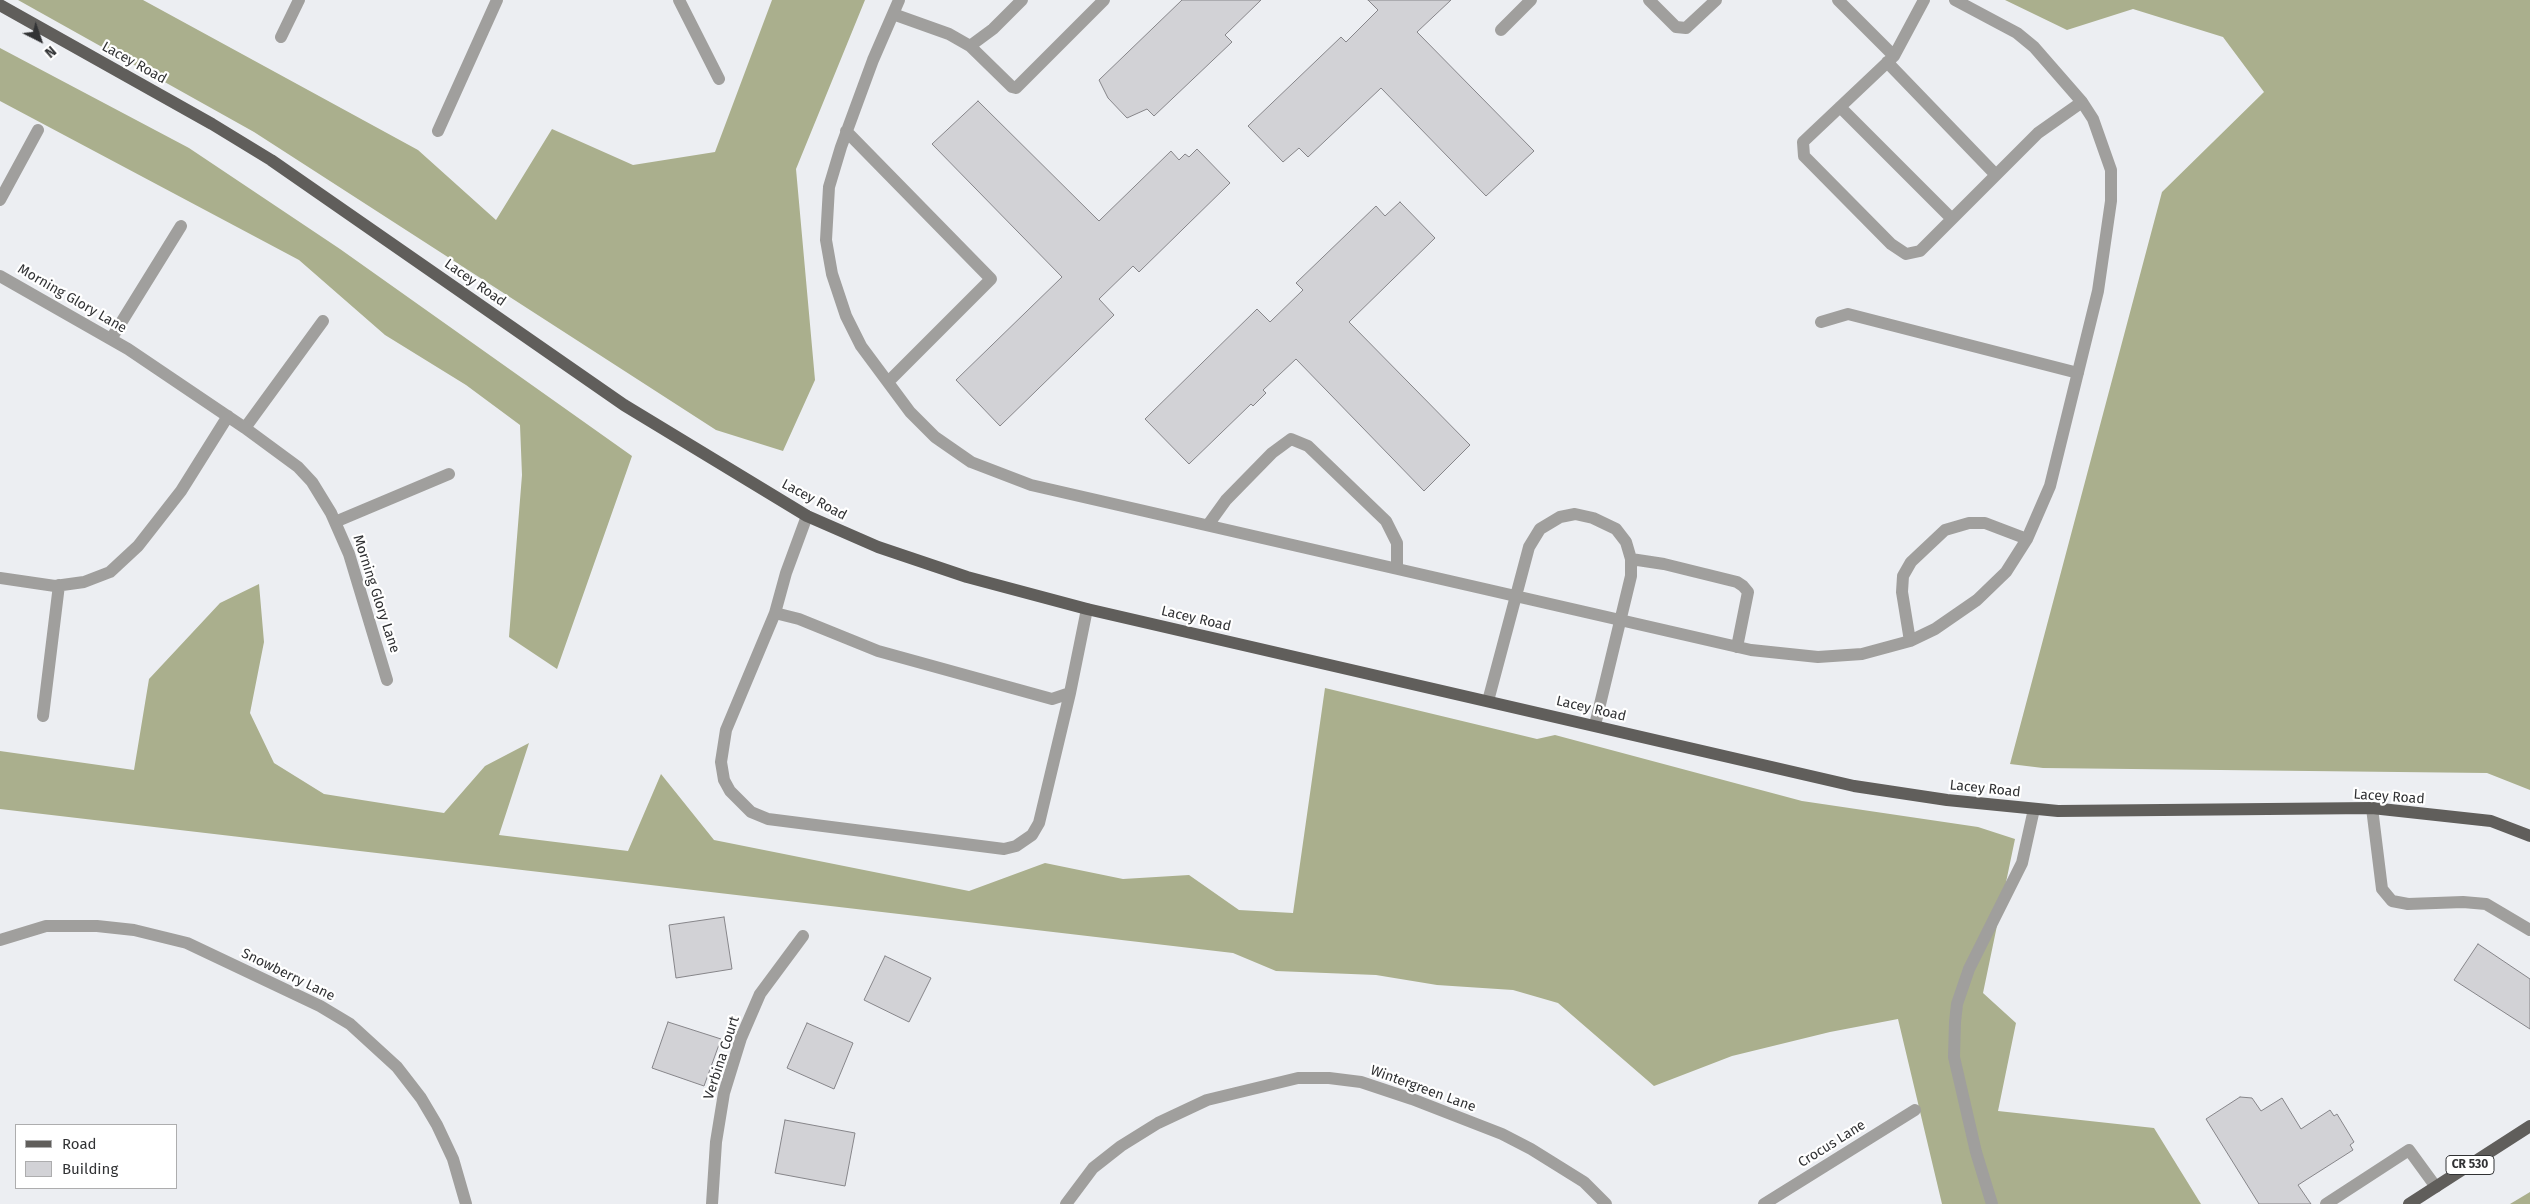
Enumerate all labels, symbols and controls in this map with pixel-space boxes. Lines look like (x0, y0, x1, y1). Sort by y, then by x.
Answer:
north arrow (15, 15, 65, 65)
street label: Lacey Road (99, 38, 169, 88)
text: N (41, 42, 59, 61)
street label: Lacey Road (441, 256, 509, 310)
street label: Morning Glory Lane (14, 261, 130, 337)
street label: Lacey Road (779, 476, 849, 524)
street label: Morning Glory Lane (349, 533, 403, 655)
street label: Lacey Road (1159, 603, 1233, 635)
street label: Lacey Road (1554, 693, 1628, 725)
street label: Lacey Road (1949, 777, 2021, 801)
street label: Lacey Road (2353, 786, 2425, 808)
street label: Snowberry Lane (239, 945, 337, 1005)
street label: Verbina Court (701, 1014, 743, 1102)
street label: Wintergreen Lane (1368, 1062, 1478, 1116)
street label: Crocus Lane (1795, 1117, 1869, 1171)
legend (15, 1124, 178, 1189)
text: Road (62, 1135, 97, 1153)
road number: CR 530 (2446, 1156, 2494, 1174)
text: Building (62, 1160, 118, 1178)

